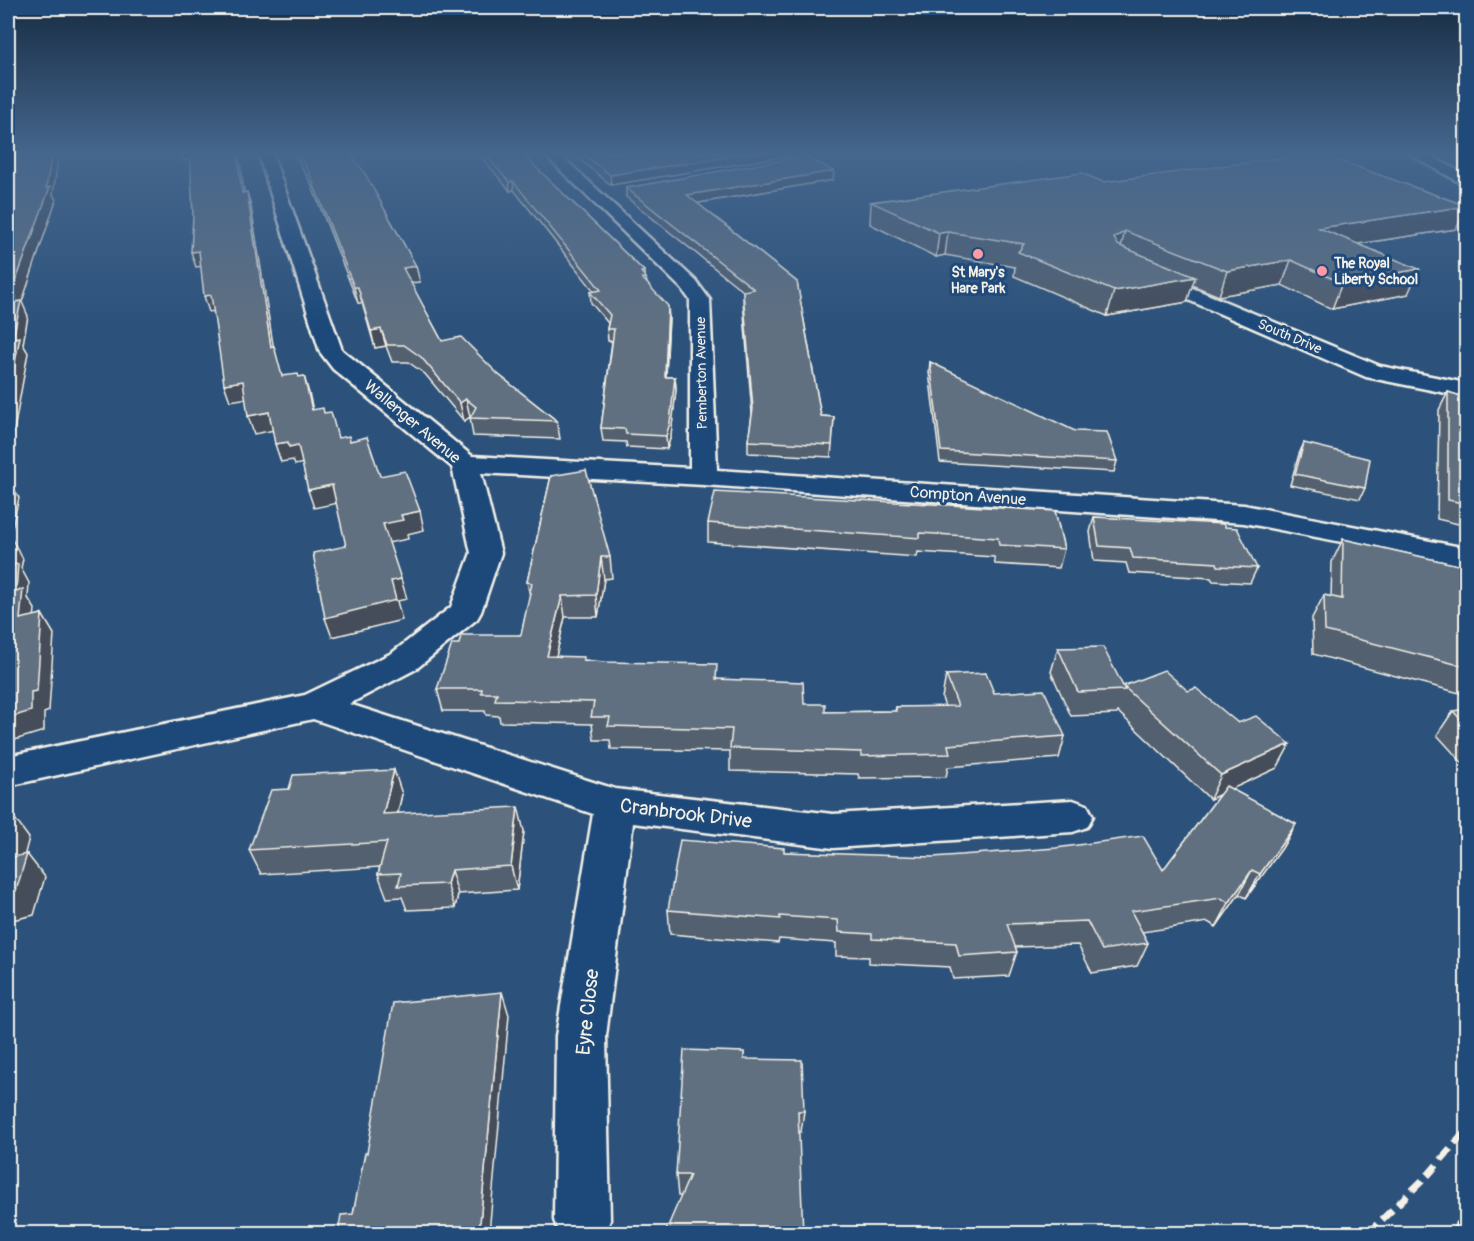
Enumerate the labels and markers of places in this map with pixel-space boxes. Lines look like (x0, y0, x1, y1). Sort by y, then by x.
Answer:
marker: St Mary's Hare Park (971, 247, 985, 261)
place label: The Royal Liberty School (1333, 255, 1418, 288)
place label: St Mary's Hare Park (951, 264, 1005, 297)
marker: The Royal Liberty School (1315, 264, 1329, 278)

